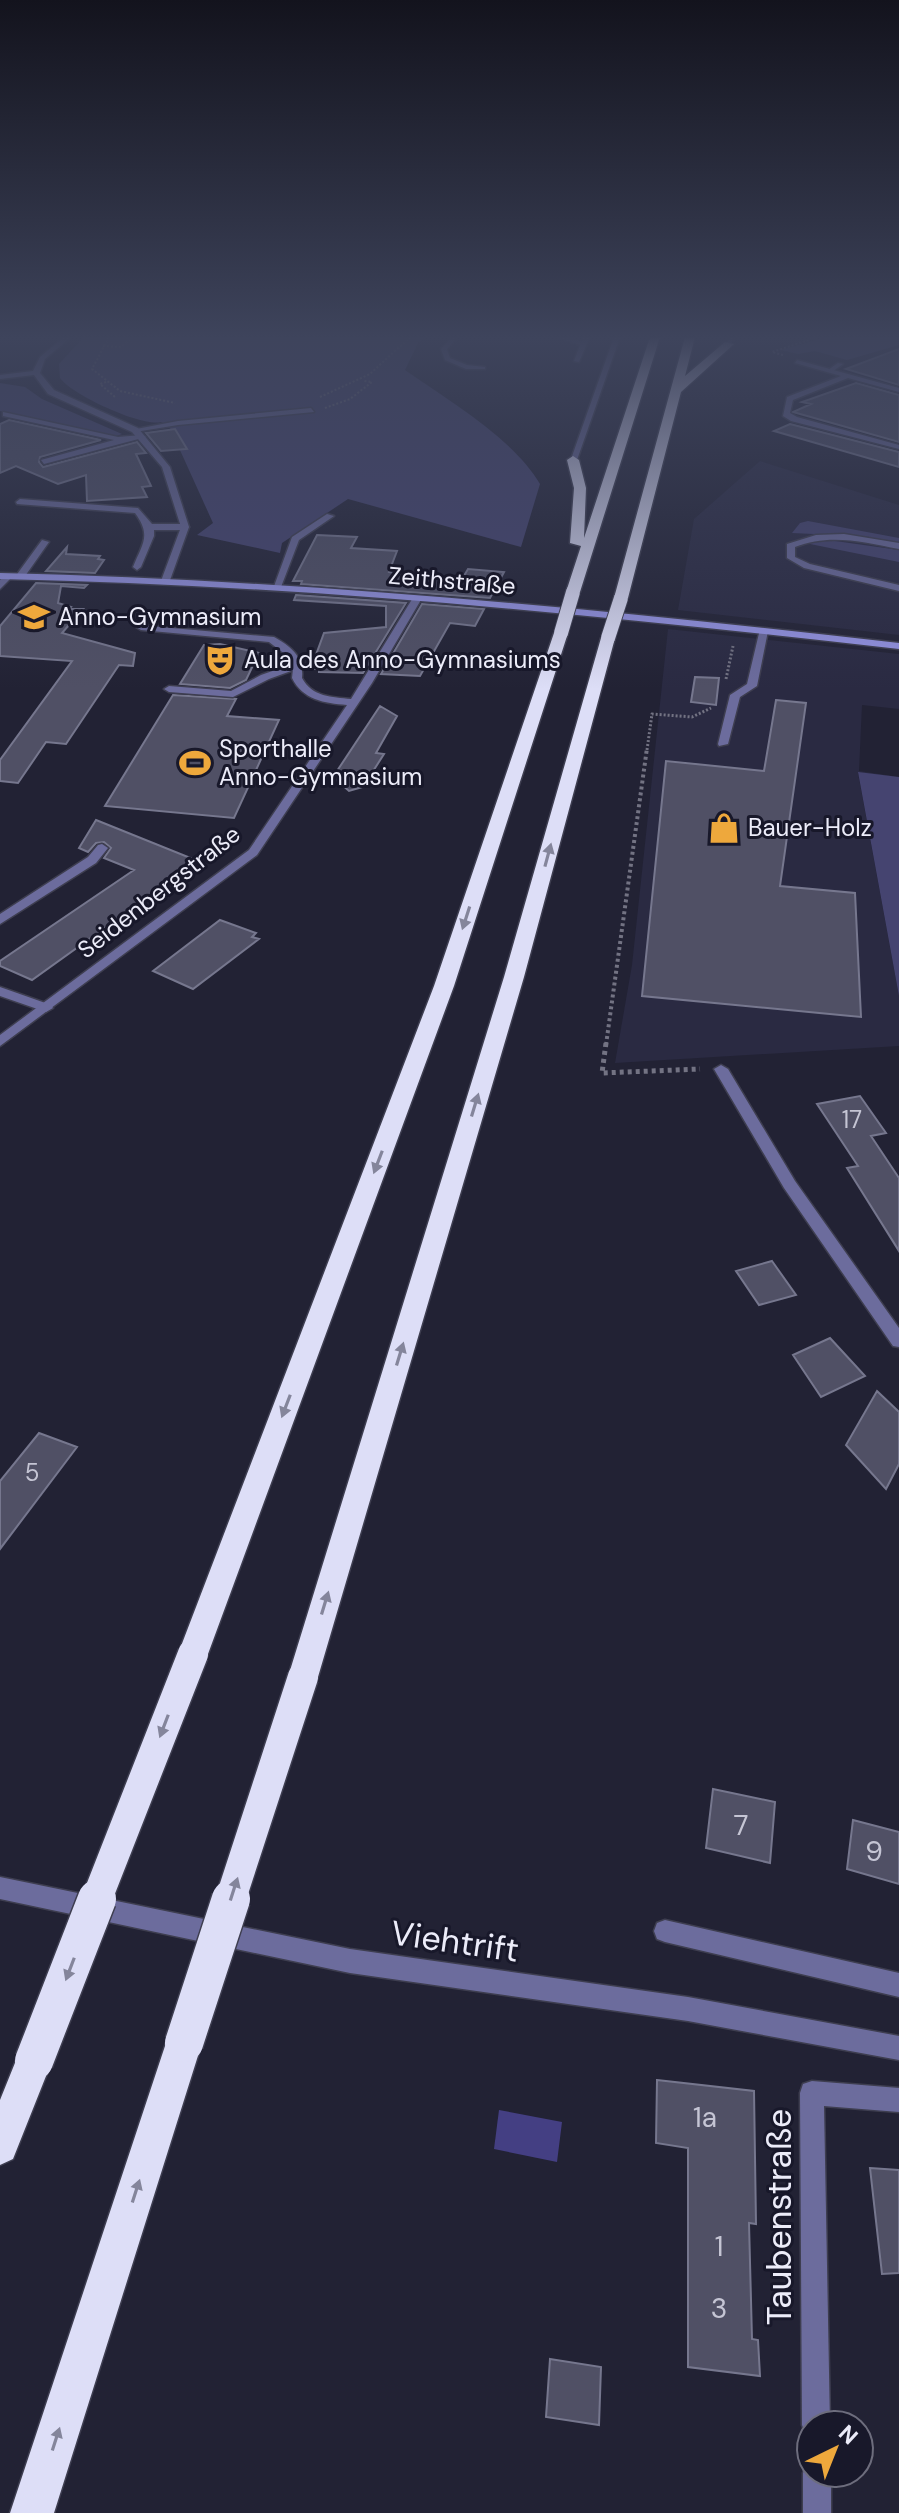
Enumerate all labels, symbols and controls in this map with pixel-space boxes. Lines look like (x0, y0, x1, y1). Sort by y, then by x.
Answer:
street label: Zeithstraße (387, 559, 517, 602)
school or university icon: Anno-Gymnasium (17, 600, 51, 634)
place label: Anno-Gymnasium (58, 601, 261, 632)
theatre icon: Aula des Anno-Gymnasiums (203, 643, 237, 677)
place label: Aula des Anno-Gymnasiums (244, 644, 561, 675)
place label: Sporthalle Anno-Gymnasium (219, 733, 422, 792)
sports icon: Sporthalle Anno-Gymnasium (178, 746, 212, 780)
shop icon: Bauer-Holz (707, 811, 741, 845)
place label: Bauer-Holz (748, 812, 872, 843)
street label: Seidenbergstraße (71, 818, 246, 965)
one-way arrow (542, 843, 554, 868)
one-way arrow (460, 906, 472, 930)
one-way arrow (469, 1093, 482, 1117)
house number: 17 (842, 1104, 862, 1135)
one-way arrow (371, 1150, 384, 1174)
one-way arrow (394, 1341, 407, 1365)
one-way arrow (279, 1394, 292, 1418)
house number: 5 (25, 1457, 39, 1488)
one-way arrow (319, 1590, 332, 1614)
one-way arrow (158, 1715, 171, 1739)
house number: 7 (734, 1807, 748, 1844)
house number: 9 (865, 1833, 883, 1870)
one-way arrow (229, 1876, 241, 1900)
street label: Viehtrift (388, 1910, 522, 1973)
one-way arrow (63, 1957, 76, 1981)
house number: 1a (693, 2099, 717, 2136)
street label: Taubenstraße (757, 2109, 802, 2325)
one-way arrow (131, 2179, 143, 2203)
house number: 1 (715, 2228, 723, 2265)
house number: 3 (711, 2290, 727, 2327)
north arrow (795, 2409, 875, 2489)
text: N (833, 2419, 864, 2451)
one-way arrow (50, 2426, 63, 2450)

